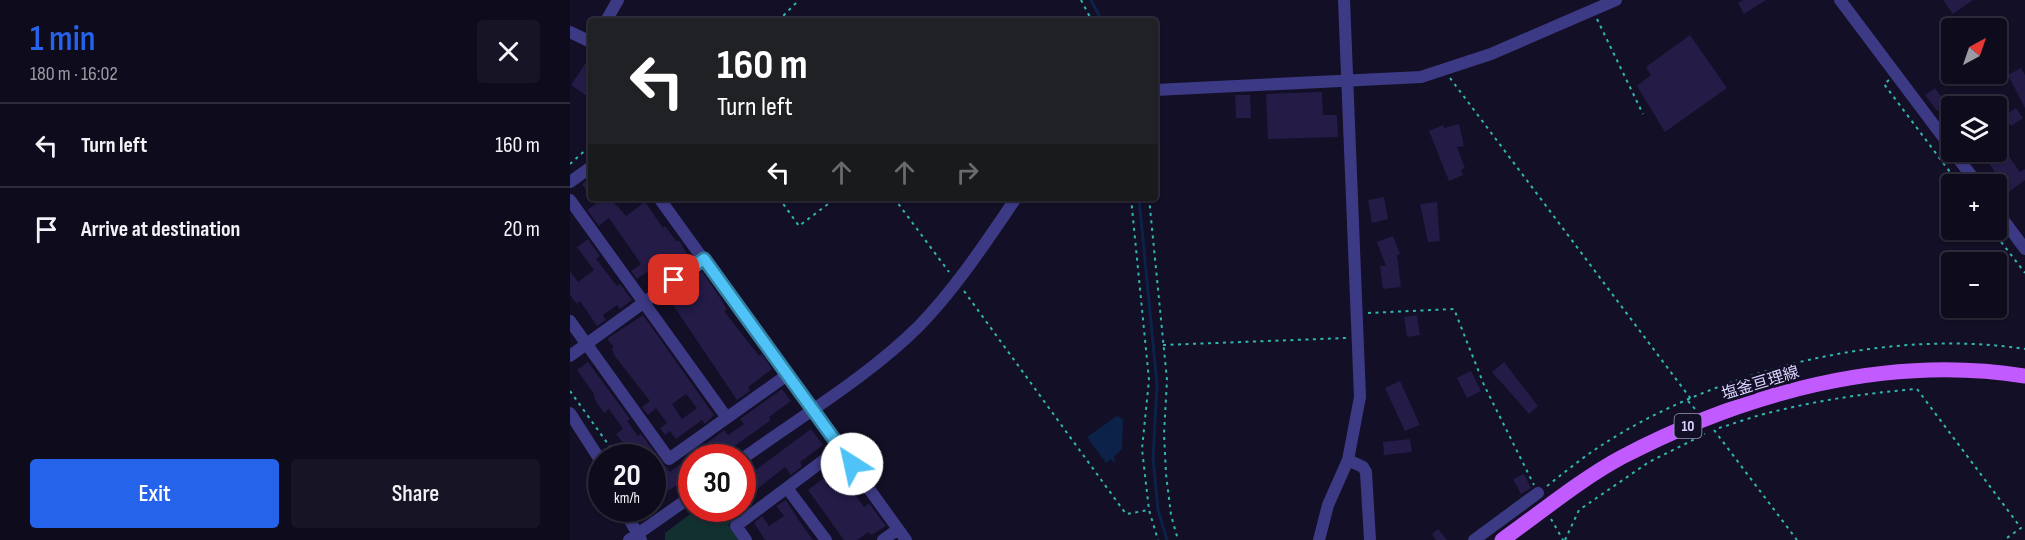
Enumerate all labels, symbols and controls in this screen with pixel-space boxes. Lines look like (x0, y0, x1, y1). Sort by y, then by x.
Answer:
text: 1 min (30, 18, 95, 61)
north arrow (1941, 18, 2007, 84)
map controls (1941, 18, 2007, 318)
button: close (477, 20, 540, 83)
text: 160 m (717, 40, 808, 91)
icon: left (618, 42, 696, 120)
text: 180 m · 16:02 (30, 62, 118, 86)
text: Turn left (717, 91, 793, 123)
button: layers (1941, 96, 2007, 162)
icon: left (30, 129, 63, 162)
text: Turn left (81, 132, 147, 159)
text: 160 m (495, 132, 540, 159)
icon: left (762, 156, 795, 189)
icon: ahead (825, 156, 858, 189)
icon: ahead (888, 156, 921, 189)
icon: right (951, 156, 984, 189)
button: + (1941, 174, 2007, 240)
icon: arrive (30, 213, 63, 246)
text: Arrive at destination (81, 216, 240, 243)
text: 20 m (504, 216, 540, 243)
button: − (1941, 252, 2007, 318)
pin (648, 254, 699, 305)
icon: arrive (657, 263, 690, 296)
street label: 塩釜亘理線 (1719, 363, 1801, 404)
road number: 10 (1674, 414, 1702, 438)
position arrow (820, 432, 884, 496)
speed limit sign: 30 (678, 444, 756, 522)
text: 20 (613, 458, 641, 494)
button: Exit (30, 459, 279, 528)
button: Share (291, 459, 540, 528)
text: km/h (614, 489, 640, 508)

